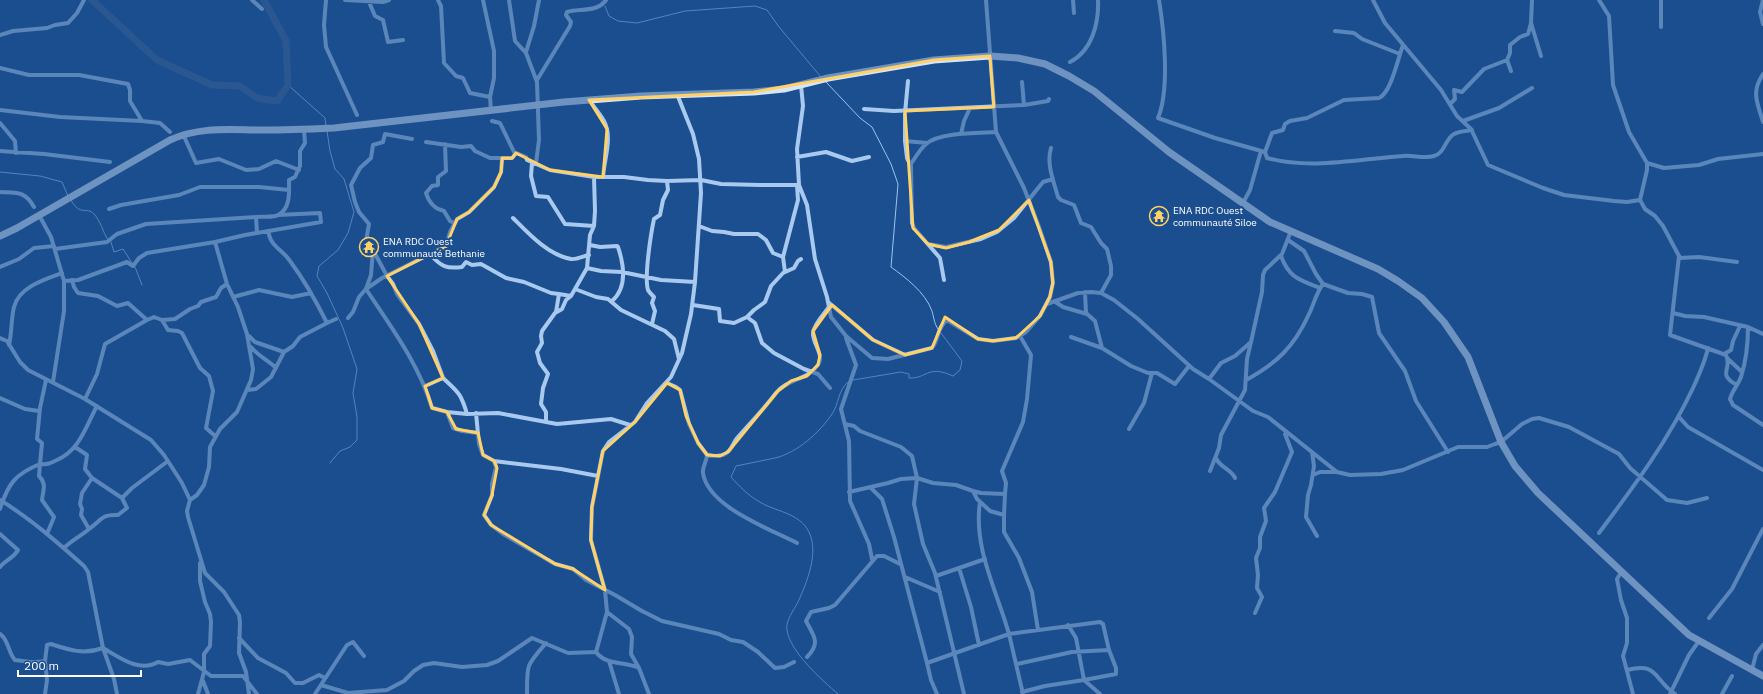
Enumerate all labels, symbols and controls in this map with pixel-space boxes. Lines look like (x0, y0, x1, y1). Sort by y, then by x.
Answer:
place label: ENA RDC Ouest communauté Siloe (1173, 204, 1257, 229)
temple icon: ENA RDC Ouest communauté Siloe (1148, 205, 1170, 227)
place label: ENA RDC Ouest communauté Bethanie (383, 235, 485, 260)
temple icon: ENA RDC Ouest communauté Bethanie (358, 236, 380, 258)
scale bar (18, 652, 141, 678)
text: 200 m (24, 658, 59, 673)

